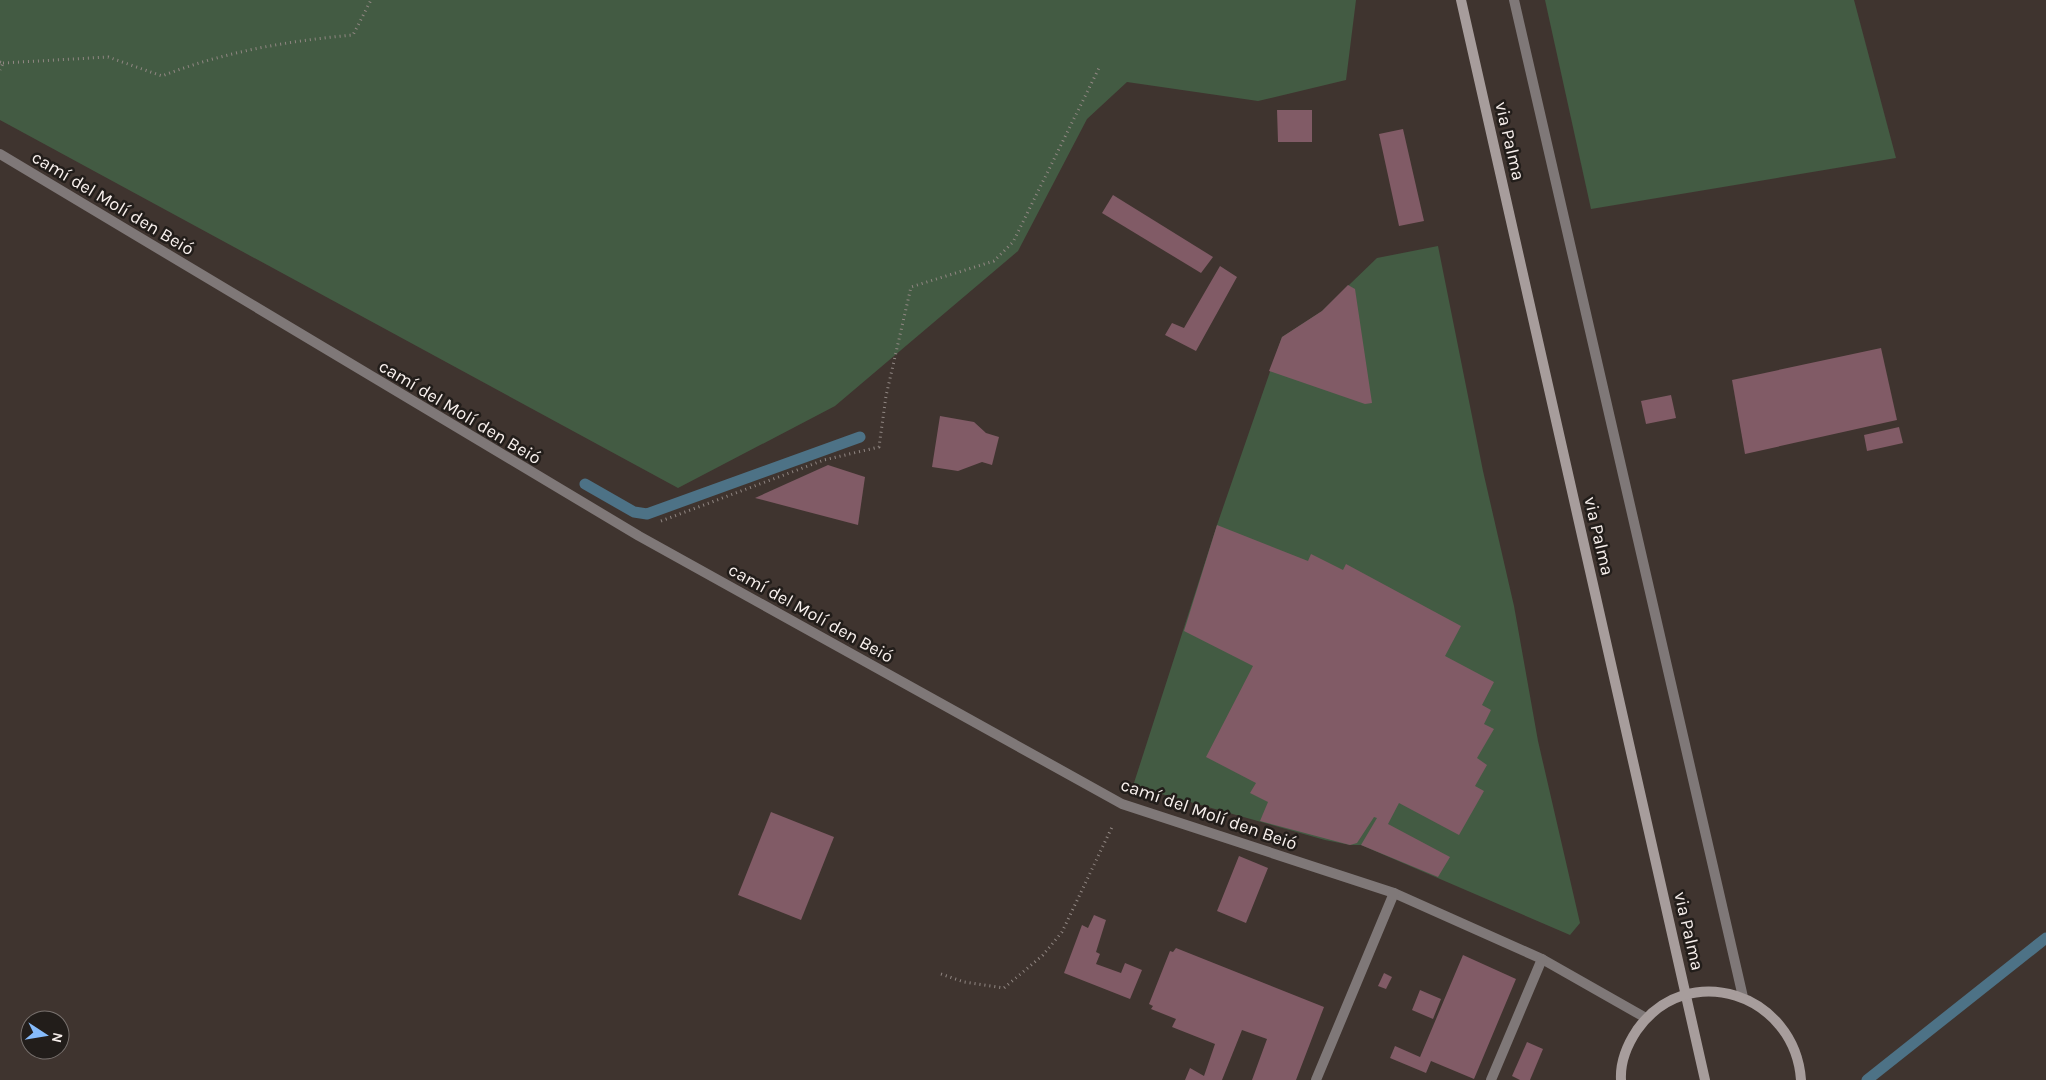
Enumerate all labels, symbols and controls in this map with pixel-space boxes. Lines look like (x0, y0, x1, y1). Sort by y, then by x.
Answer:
street label: via Palma (1490, 99, 1530, 183)
street label: camí del Molí den Beió (28, 146, 198, 260)
street label: camí del Molí den Beió (375, 355, 545, 469)
street label: via Palma (1579, 494, 1619, 578)
street label: camí del Molí den Beió (725, 558, 897, 668)
street label: camí del Molí den Beió (1118, 773, 1300, 855)
street label: via Palma (1669, 889, 1709, 973)
north arrow (20, 1010, 70, 1060)
text: N (48, 1031, 67, 1044)

